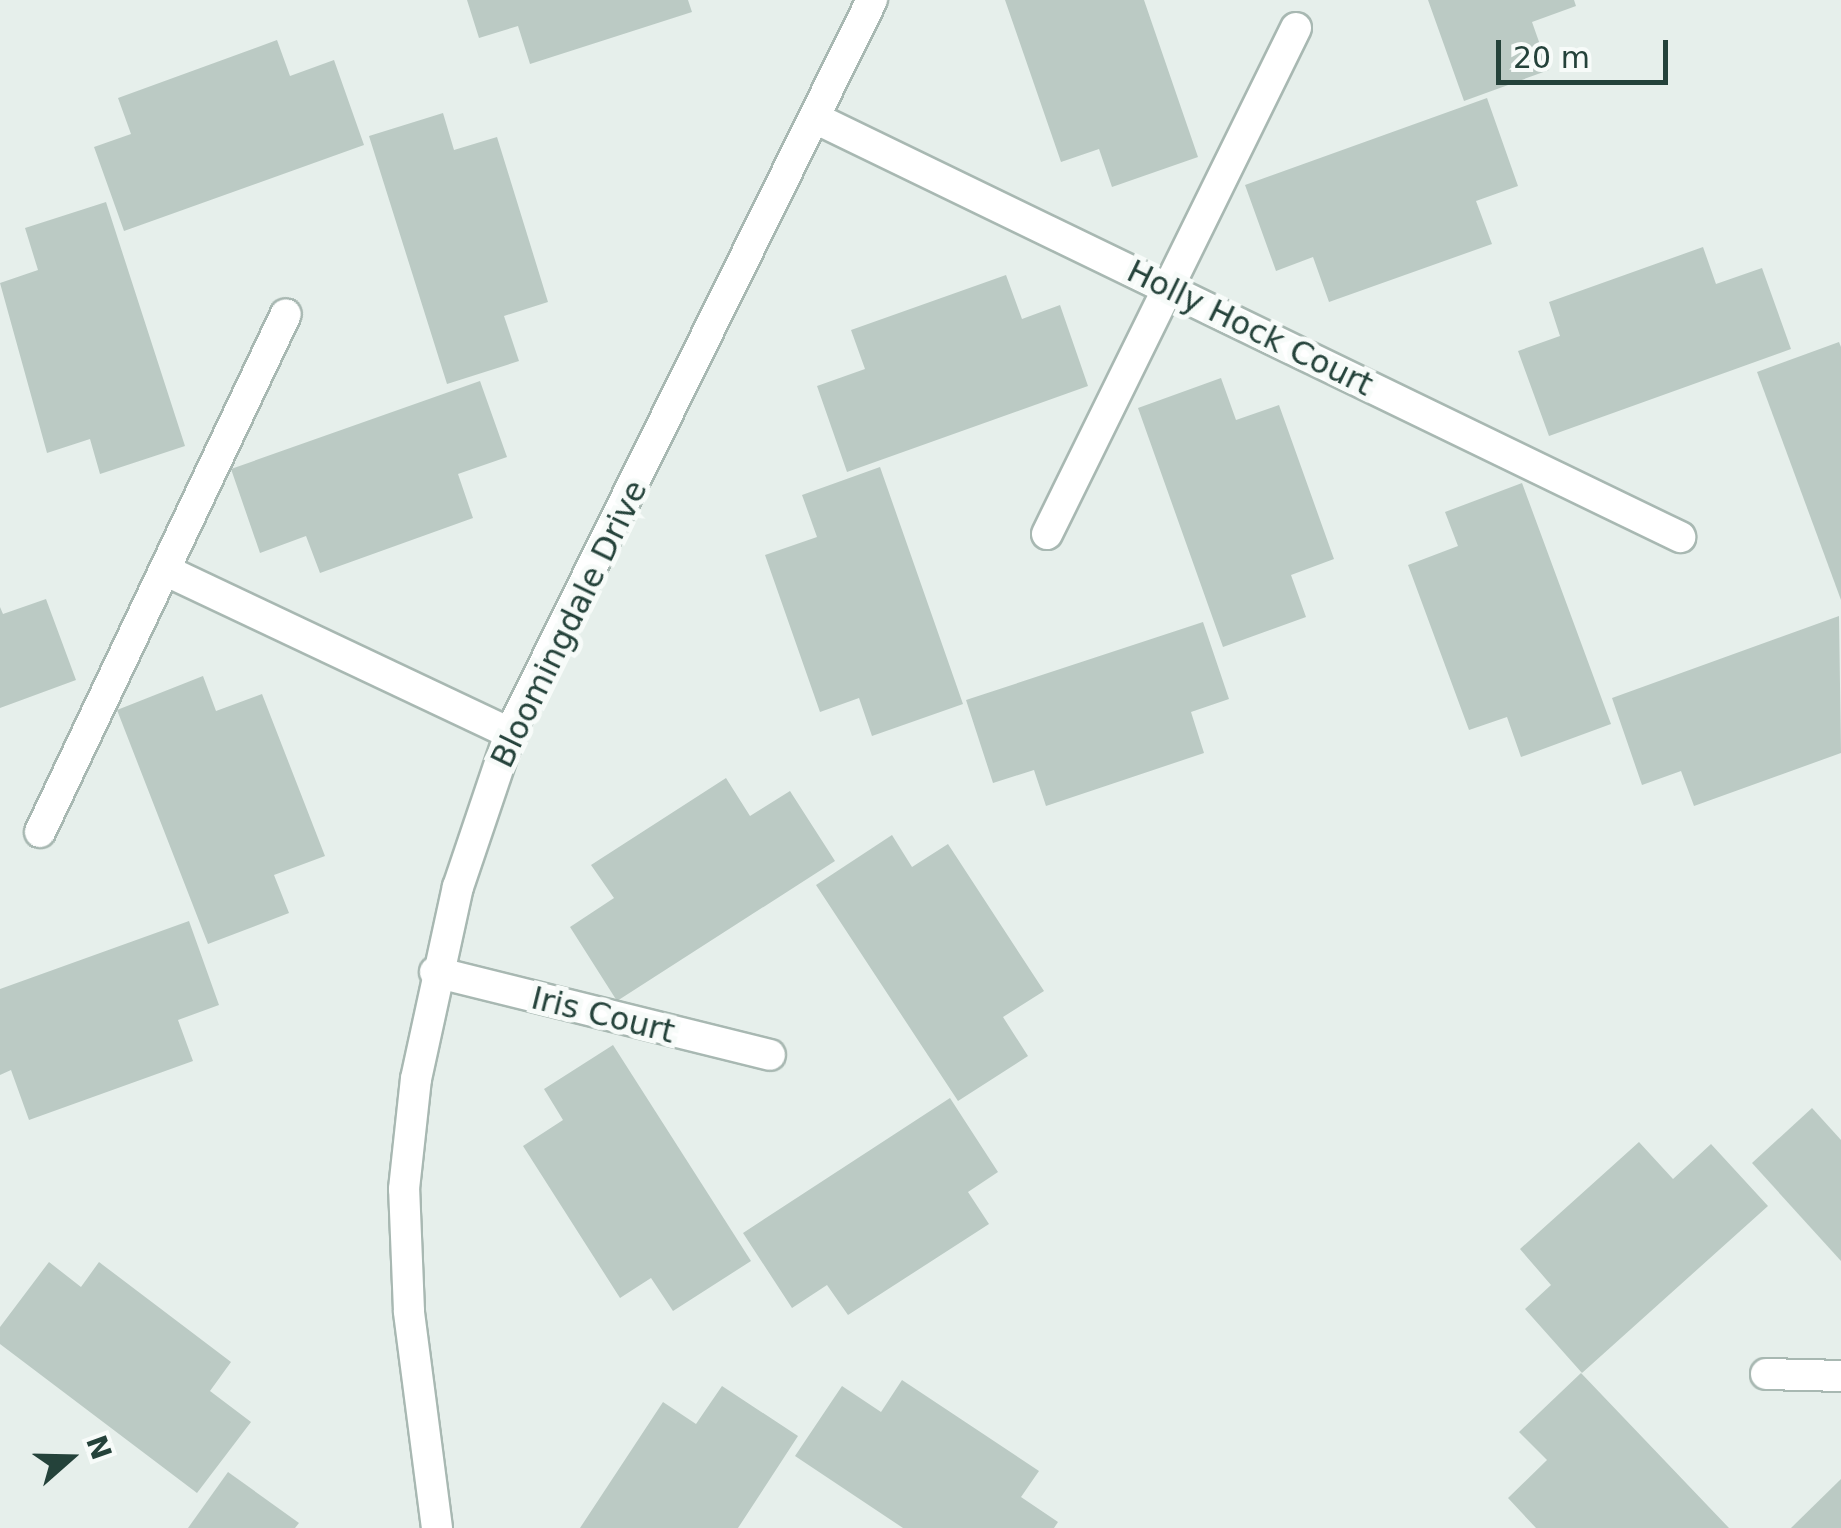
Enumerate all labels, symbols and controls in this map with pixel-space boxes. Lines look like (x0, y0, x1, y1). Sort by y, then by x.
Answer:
scale bar (1501, 20, 1674, 82)
text: 20 m (1513, 40, 1590, 75)
street label: Holly Hock Court (1121, 252, 1379, 404)
street label: Bloomingdale Drive (483, 474, 655, 774)
street label: Iris Court (527, 979, 679, 1051)
north arrow (20, 1408, 120, 1508)
text: N (79, 1431, 118, 1464)

